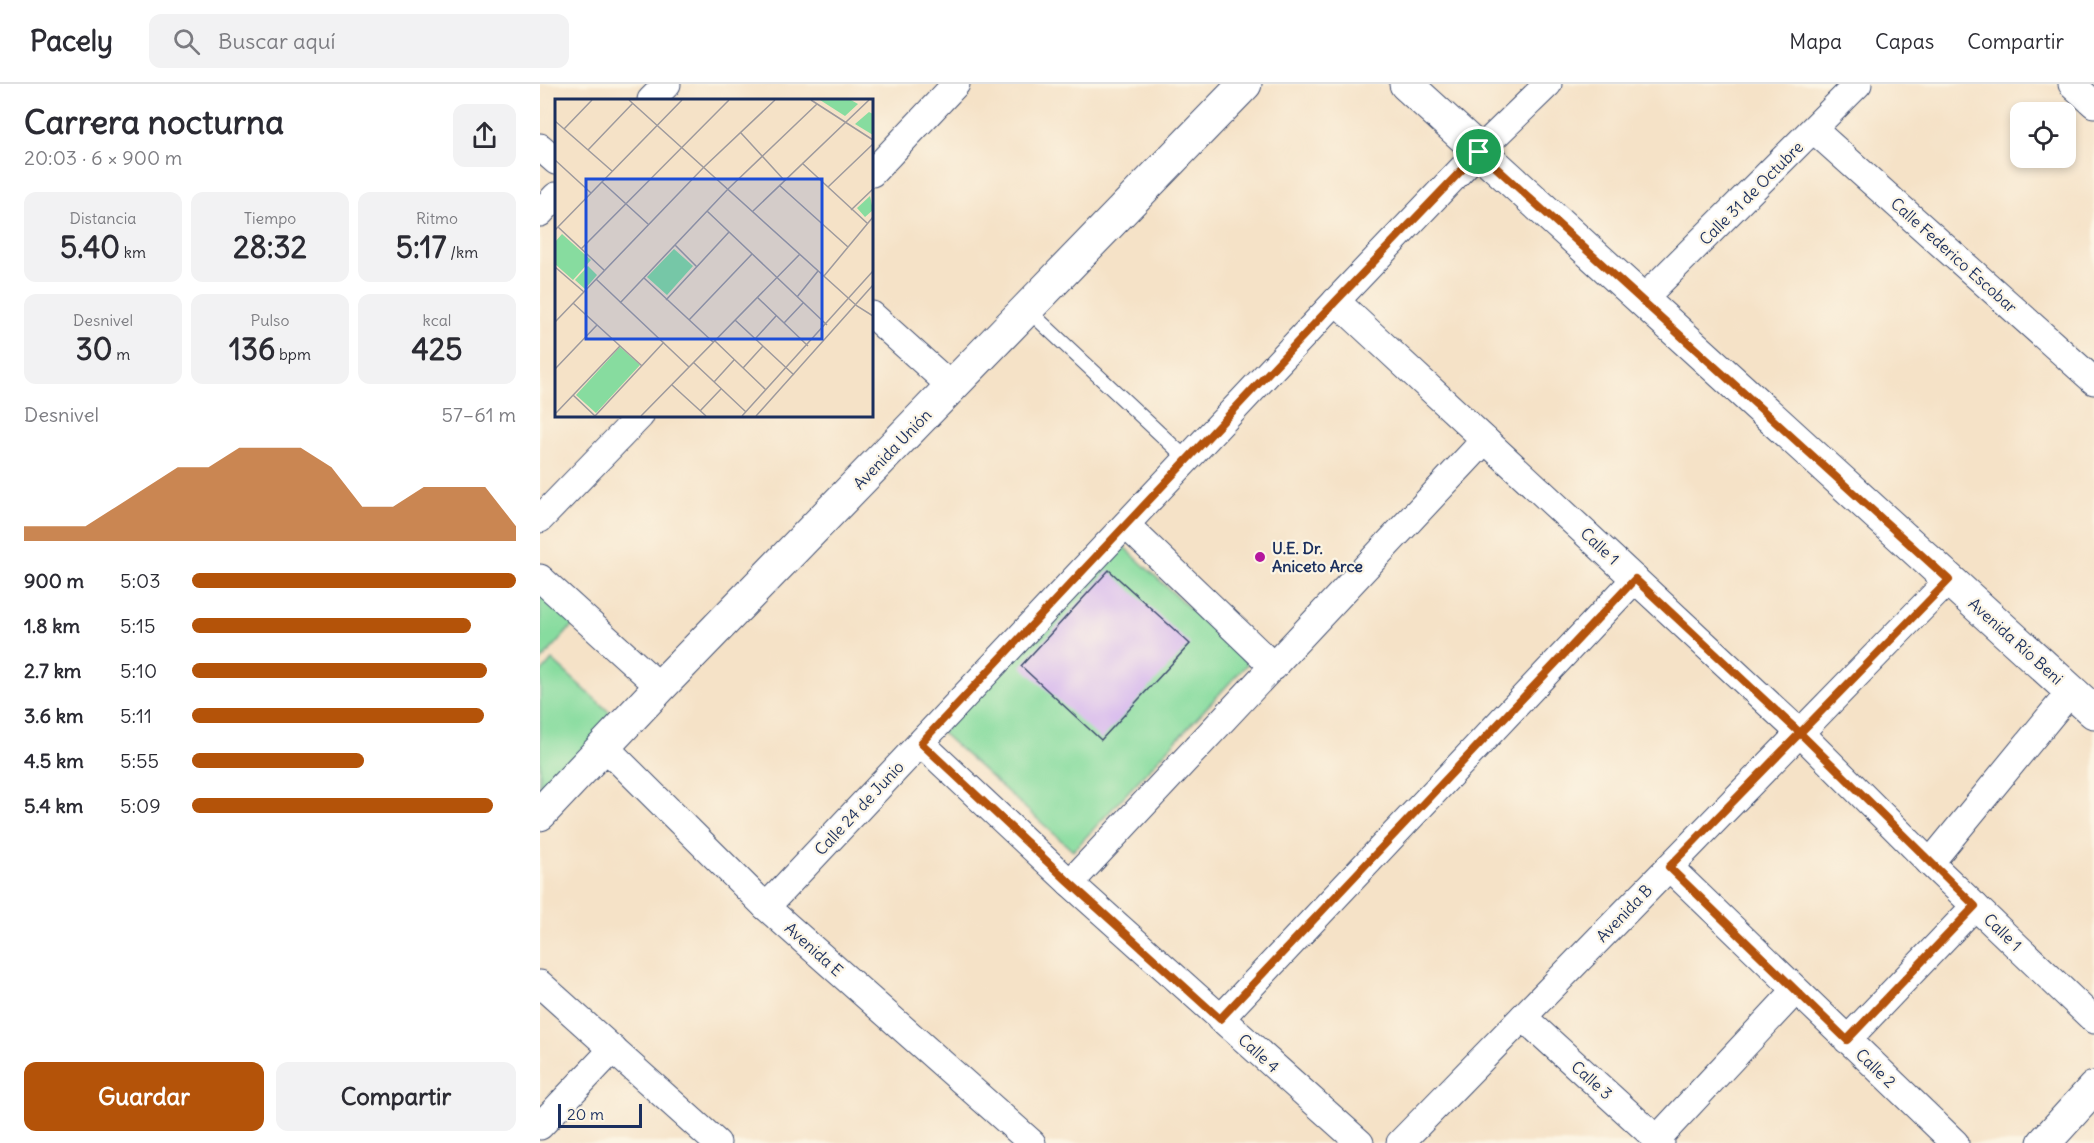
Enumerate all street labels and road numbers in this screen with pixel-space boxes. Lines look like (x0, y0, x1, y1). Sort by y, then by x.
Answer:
street label: Calle 31 de Octubre (1695, 137, 1807, 249)
street label: Calle Federico Escobar (1887, 193, 2022, 317)
street label: Avenida Unión (849, 405, 935, 493)
street label: Calle 1 (1577, 523, 1623, 569)
street label: Avenida Río Beni (1965, 593, 2067, 689)
street label: Calle 24 de Junio (810, 757, 908, 859)
street label: Avenida B (1592, 880, 1656, 946)
street label: Calle 1 (1980, 909, 2026, 955)
street label: Avenida E (781, 918, 847, 980)
street label: Calle 4 (1234, 1029, 1284, 1077)
street label: Calle 2 (1852, 1044, 1900, 1092)
street label: Calle 3 (1567, 1056, 1617, 1104)

